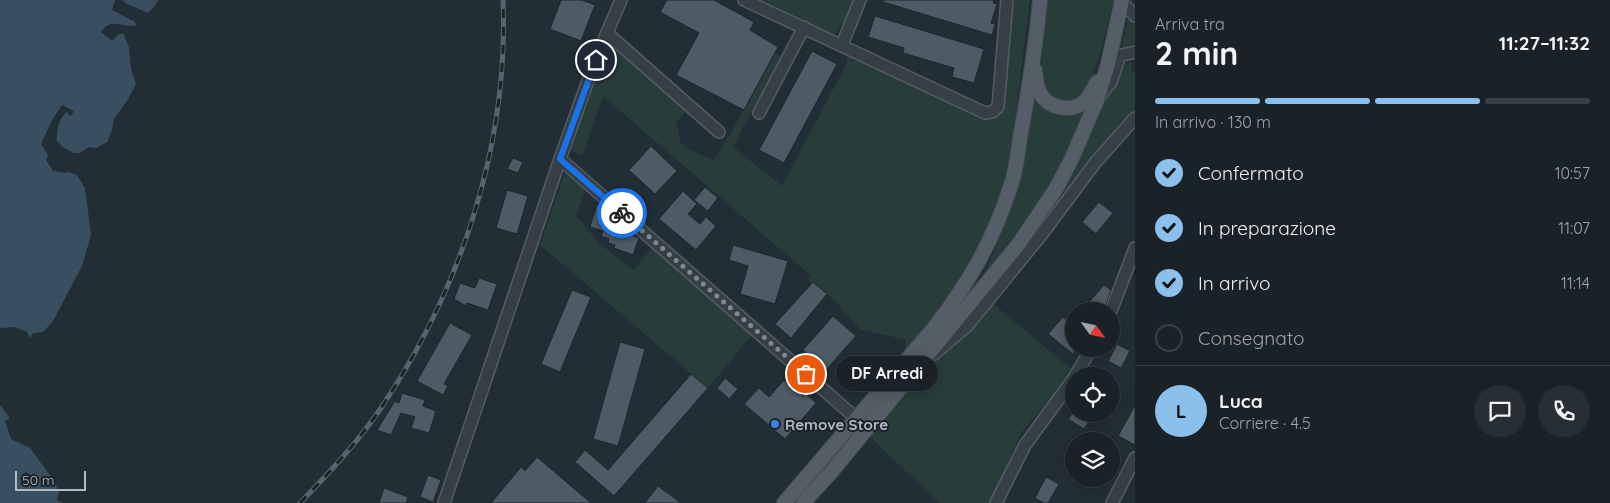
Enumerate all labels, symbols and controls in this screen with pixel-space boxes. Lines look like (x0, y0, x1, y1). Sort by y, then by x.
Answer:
text: Arriva tra (1155, 14, 1225, 34)
text: 11:27–11:32 (1499, 31, 1590, 55)
text: 2 min (1155, 33, 1238, 73)
pin (575, 39, 617, 81)
icon: home (582, 46, 610, 74)
text: In arrivo · 130 m (1155, 112, 1271, 132)
icon: check (1155, 159, 1183, 187)
text: Confermato (1198, 161, 1304, 185)
text: 10:57 (1555, 163, 1590, 183)
courier (597, 188, 647, 238)
icon: bike (608, 199, 636, 227)
icon: check (1155, 214, 1183, 242)
text: In preparazione (1198, 216, 1336, 240)
text: 11:07 (1558, 218, 1590, 238)
icon: check (1155, 269, 1183, 297)
text: In arrivo (1198, 271, 1271, 295)
text: 11:14 (1561, 273, 1590, 293)
north arrow (1065, 302, 1120, 358)
map controls (1065, 302, 1120, 487)
text: Consegnato (1198, 326, 1305, 350)
pin (785, 353, 827, 395)
callout: DF Arredi (836, 356, 938, 392)
icon: bag (792, 360, 820, 388)
text: DF Arredi (851, 363, 923, 383)
button: locate (1065, 367, 1120, 422)
button: chat (1474, 385, 1526, 437)
button: phone (1538, 385, 1590, 437)
text: Luca (1219, 389, 1263, 413)
text: L (1176, 399, 1186, 423)
text: Corriere · 4.5 (1219, 413, 1311, 433)
place label: Remove Store (785, 415, 888, 434)
marker: Remove Store (769, 418, 781, 430)
button: layers (1065, 432, 1120, 487)
scale bar (15, 468, 86, 491)
text: 50 m (22, 471, 55, 489)

